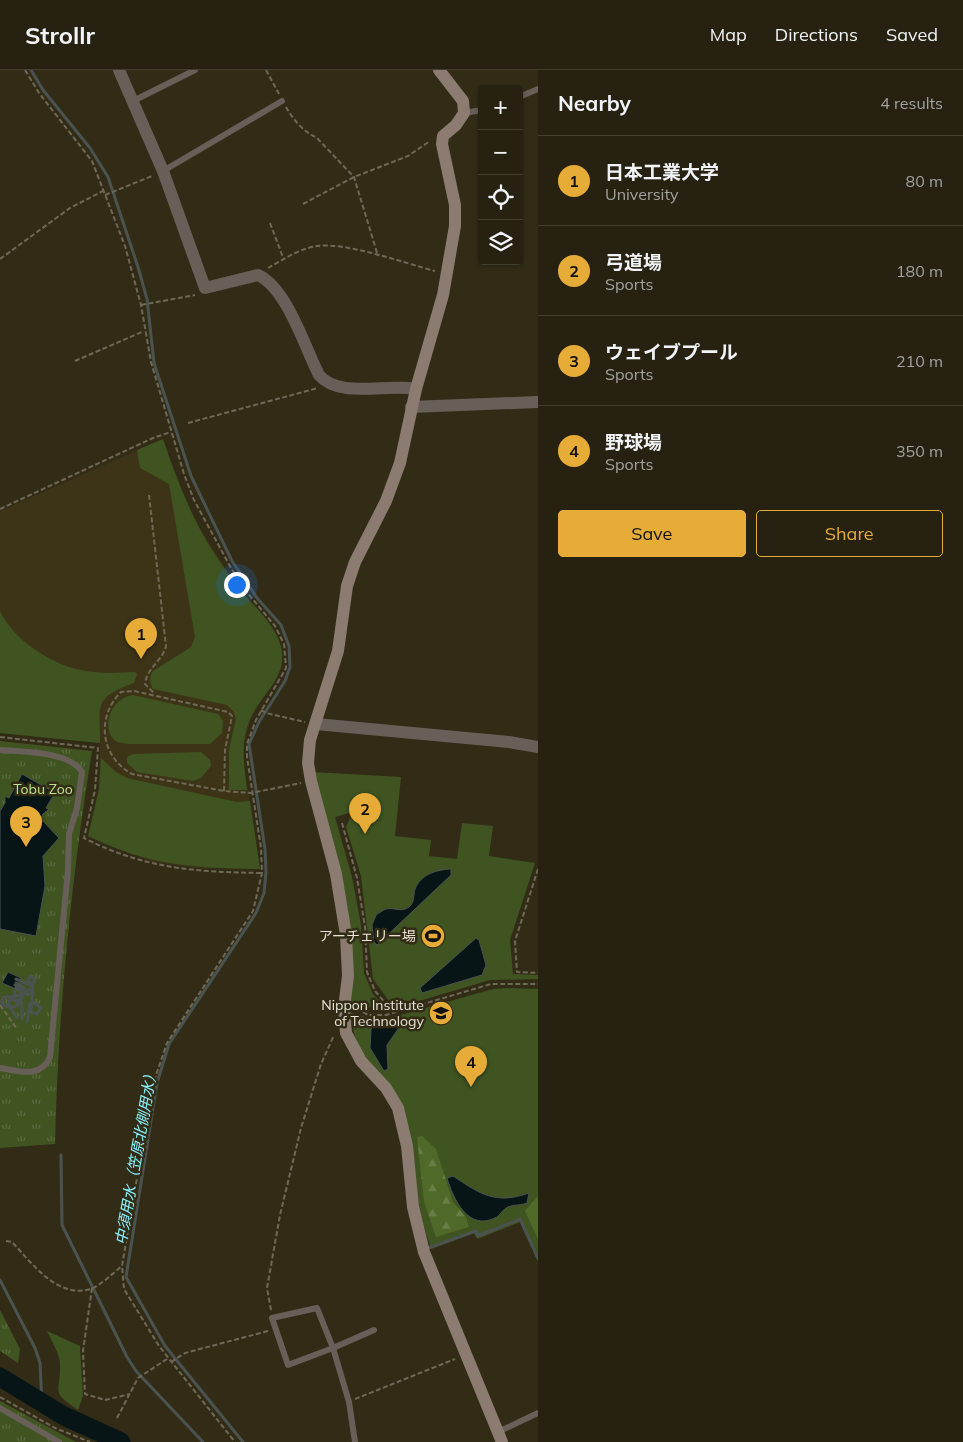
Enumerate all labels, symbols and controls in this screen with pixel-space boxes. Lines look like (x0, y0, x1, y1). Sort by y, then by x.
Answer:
text: Strollr (25, 20, 95, 50)
text: Map (710, 23, 747, 46)
text: Directions (775, 23, 858, 46)
text: Saved (886, 23, 938, 46)
map controls (478, 85, 523, 265)
button: + (478, 85, 523, 130)
text: Nearby (558, 90, 631, 116)
text: 4 results (880, 93, 943, 113)
button: − (478, 130, 523, 175)
text: 日本工業大学 (605, 160, 719, 184)
text: 1 (569, 171, 579, 191)
text: 80 m (906, 171, 943, 191)
button: locate (478, 175, 523, 220)
text: University (605, 184, 679, 204)
button: layers (478, 220, 523, 265)
text: 弓道場 (605, 250, 662, 274)
text: 2 (569, 261, 579, 281)
text: 180 m (896, 261, 943, 281)
text: Sports (605, 274, 653, 294)
text: ウェイブプール (605, 340, 738, 364)
text: 3 (569, 351, 579, 371)
text: 210 m (896, 351, 943, 371)
text: Sports (605, 364, 653, 384)
text: 野球場 (605, 430, 662, 454)
text: 4 (569, 441, 579, 461)
text: 350 m (896, 441, 943, 461)
text: Sports (605, 454, 653, 474)
button: Save (558, 510, 746, 557)
button: Share (756, 510, 943, 557)
your location (224, 572, 250, 598)
pin: 1 (125, 618, 157, 659)
park label: Tobu Zoo (13, 780, 73, 798)
pin: 2 (349, 793, 381, 834)
pin: 3 (10, 806, 42, 847)
sports icon: アーチェリー場 (420, 923, 446, 949)
place label: アーチェリー場 (319, 927, 416, 945)
place label: Nippon Institute of Technology (321, 996, 425, 1030)
school or university icon: Nippon Institute of Technology (428, 1000, 454, 1026)
pin: 4 (455, 1046, 487, 1087)
water label: 中須用水（笠原北側用水） (111, 1066, 161, 1246)

